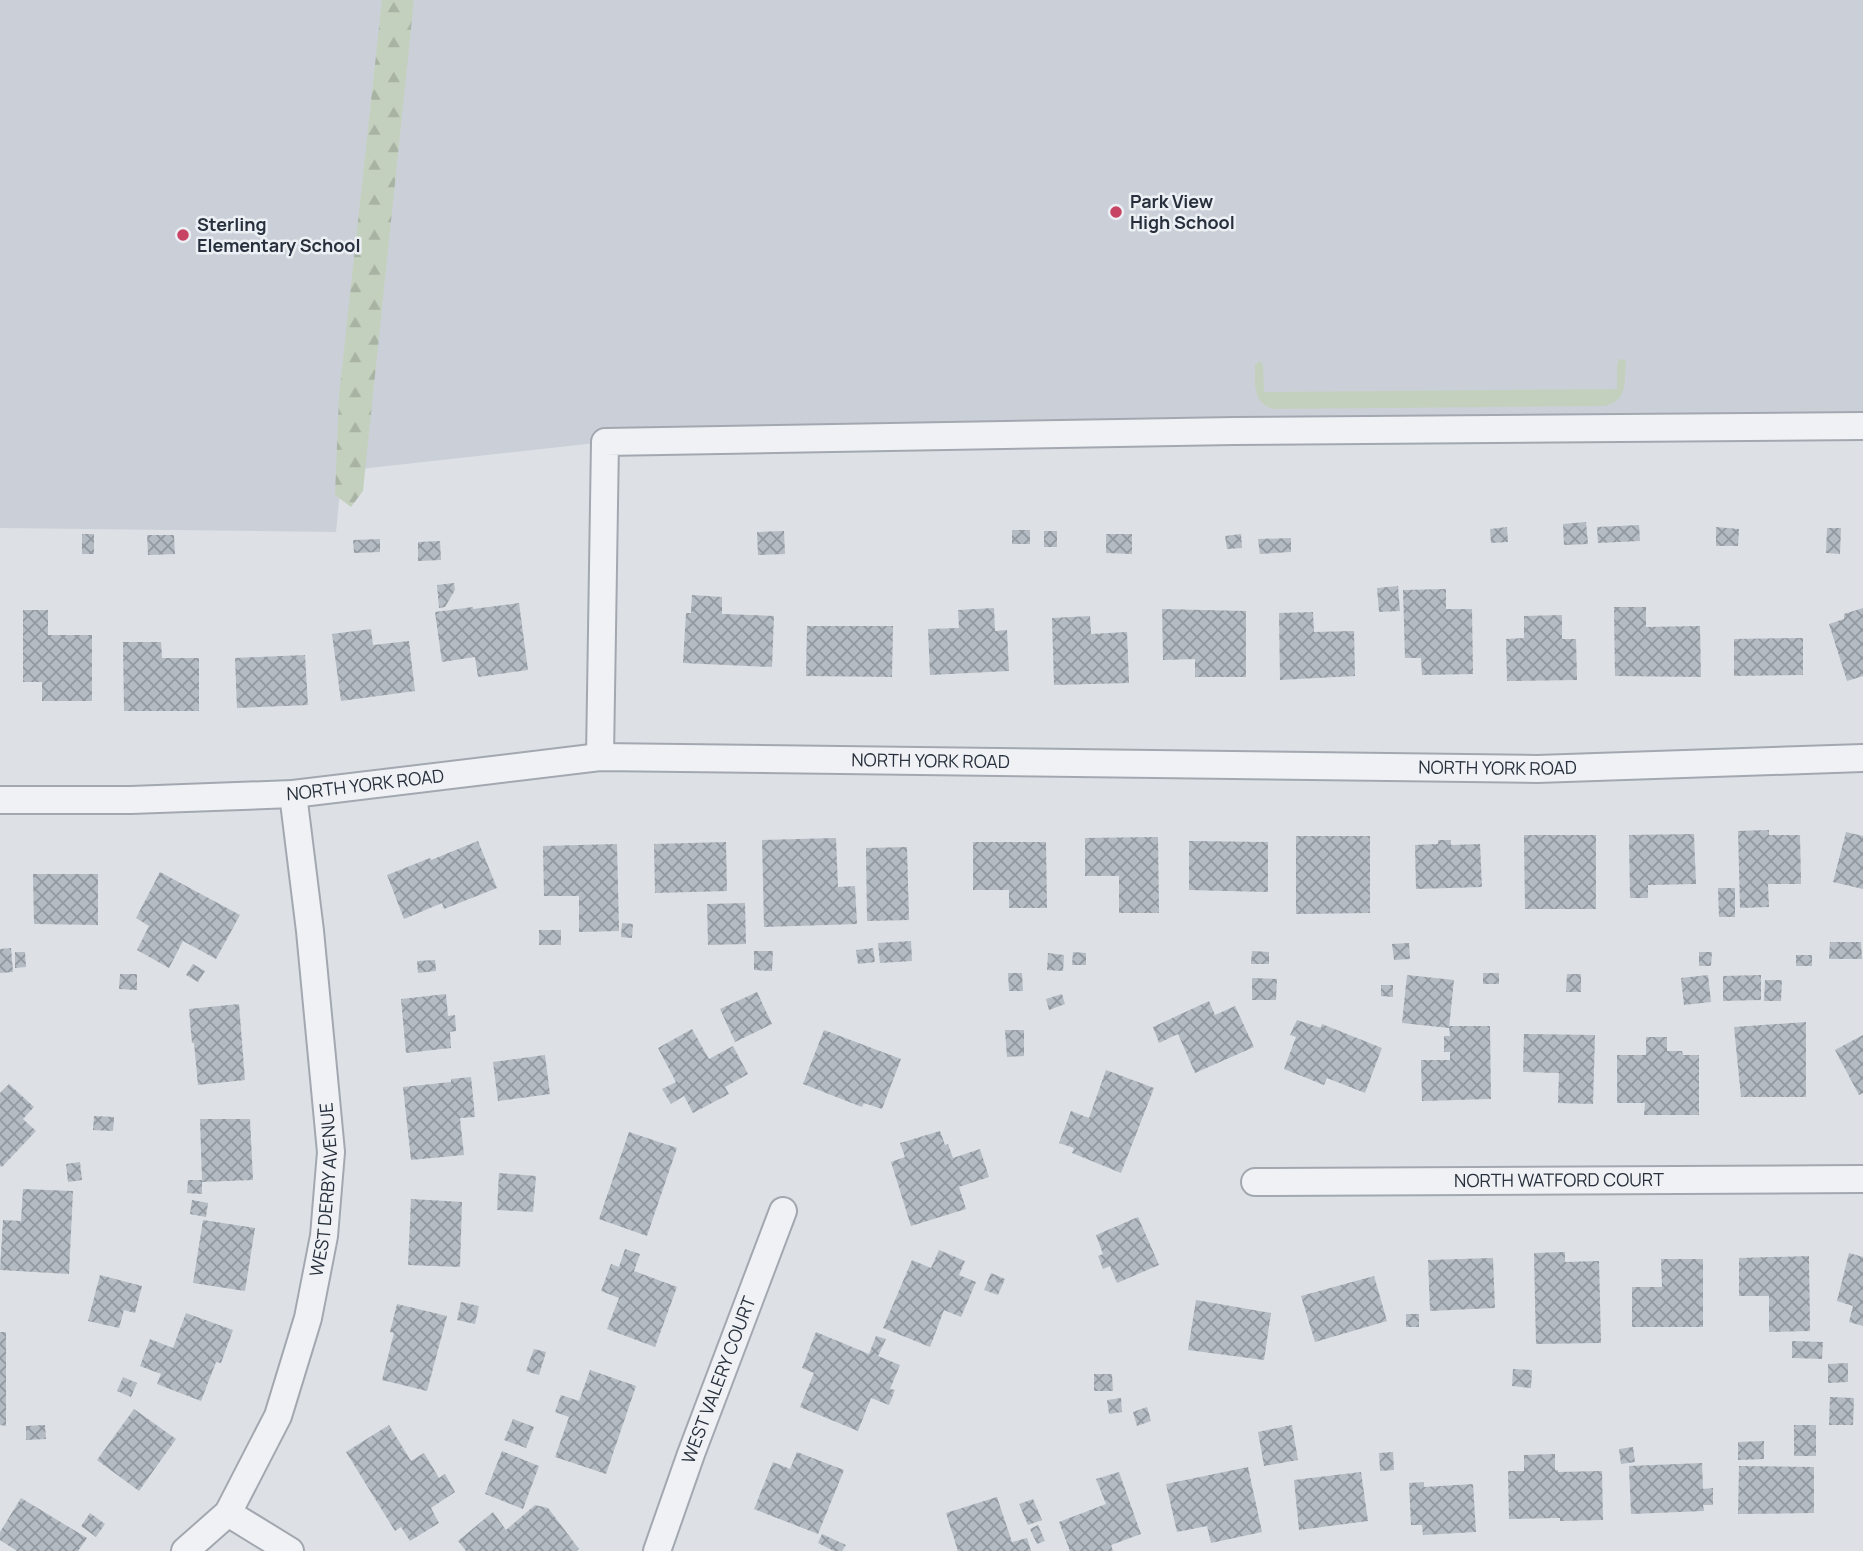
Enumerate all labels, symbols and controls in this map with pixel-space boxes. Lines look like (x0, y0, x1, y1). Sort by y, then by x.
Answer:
place label: Park View High School (1130, 189, 1235, 234)
marker: Park View High School (1108, 204, 1124, 220)
place label: Sterling Elementary School (197, 212, 360, 257)
marker: Sterling Elementary School (175, 227, 191, 243)
street label: NORTH YORK ROAD (851, 747, 1010, 773)
street label: NORTH YORK ROAD (1418, 754, 1577, 780)
street label: NORTH YORK ROAD (286, 763, 445, 805)
street label: WEST DERBY AVENUE (303, 1101, 342, 1278)
street label: NORTH WATFORD COURT (1454, 1167, 1664, 1192)
street label: WEST VALERY COURT (676, 1292, 761, 1466)

